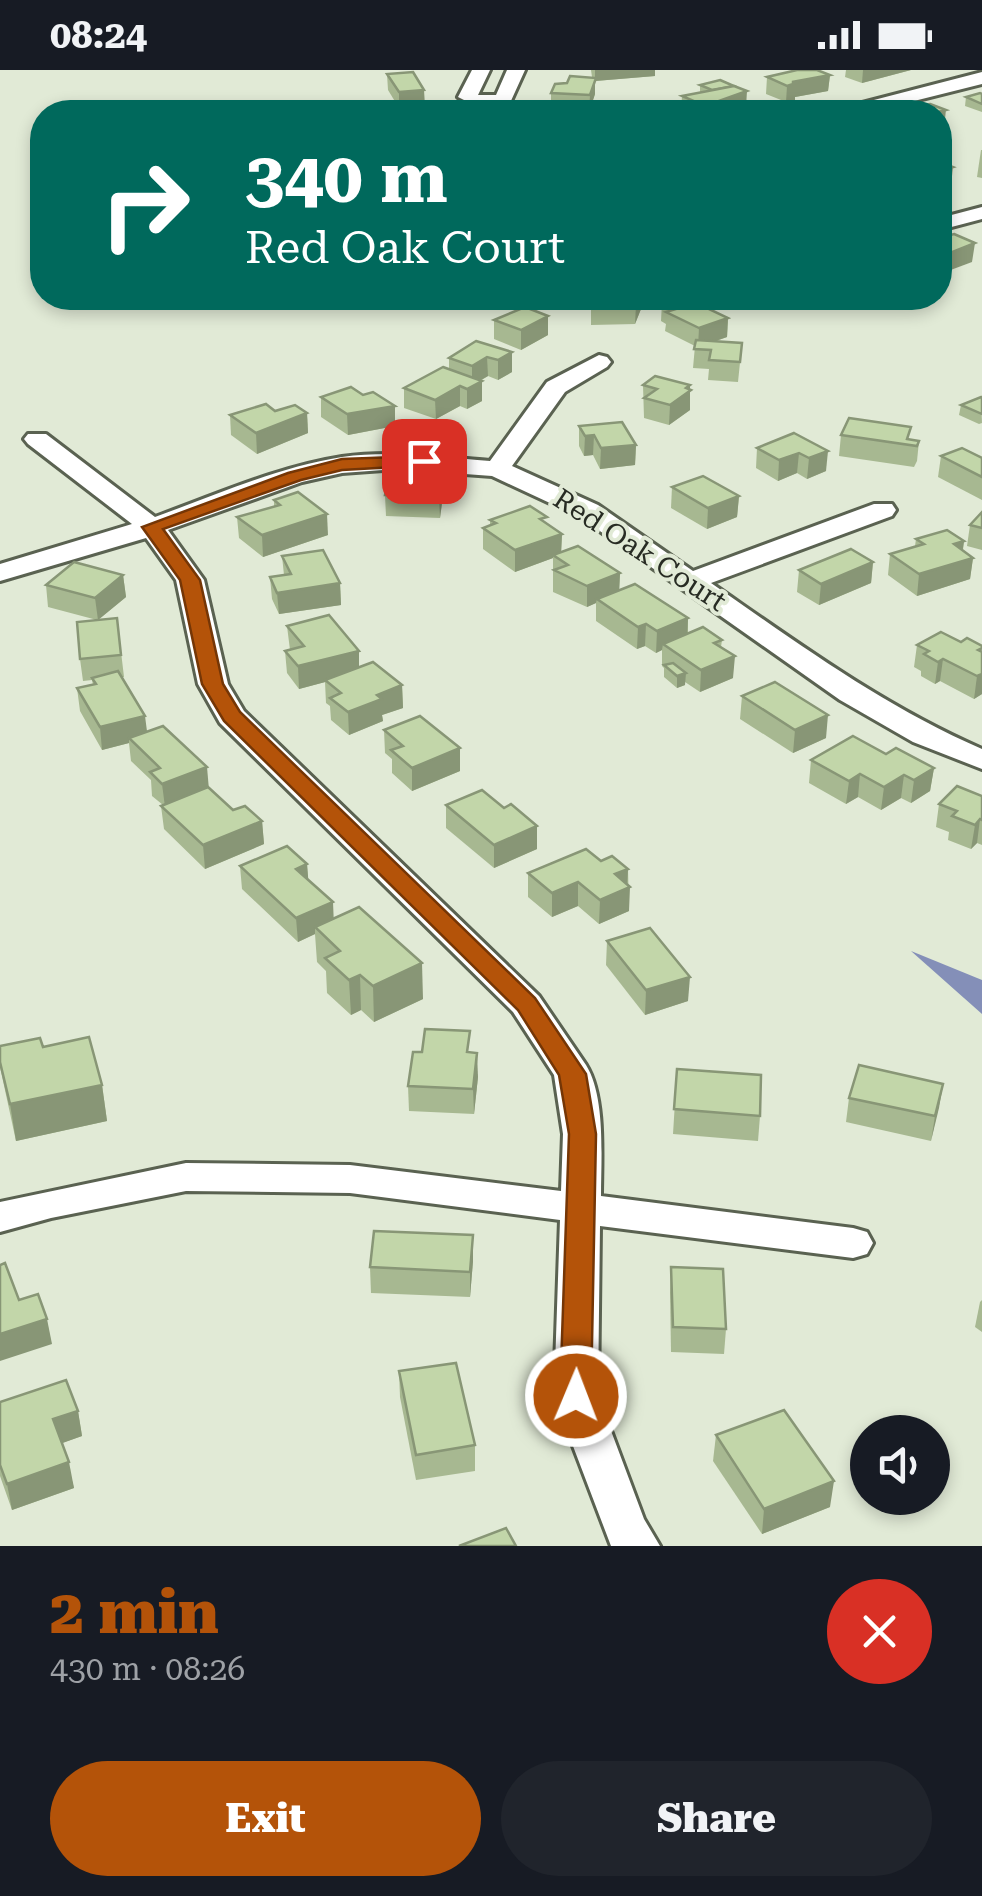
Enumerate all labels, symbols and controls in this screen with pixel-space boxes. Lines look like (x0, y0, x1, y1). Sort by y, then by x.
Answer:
text: 08:24 (50, 13, 147, 57)
text: 340 m (245, 137, 448, 219)
icon: right (80, 140, 210, 270)
text: Red Oak Court (245, 221, 565, 274)
pin (382, 419, 467, 504)
icon: arrive (397, 434, 452, 489)
street label: Red Oak Court (548, 482, 732, 618)
position arrow (524, 1344, 628, 1448)
map controls (850, 1415, 950, 1515)
button: sound (850, 1415, 950, 1515)
text: 2 min (50, 1577, 219, 1648)
button: close (827, 1579, 932, 1684)
text: 430 m · 08:26 (50, 1650, 245, 1688)
button: Exit (50, 1761, 481, 1876)
button: Share (501, 1761, 932, 1876)

